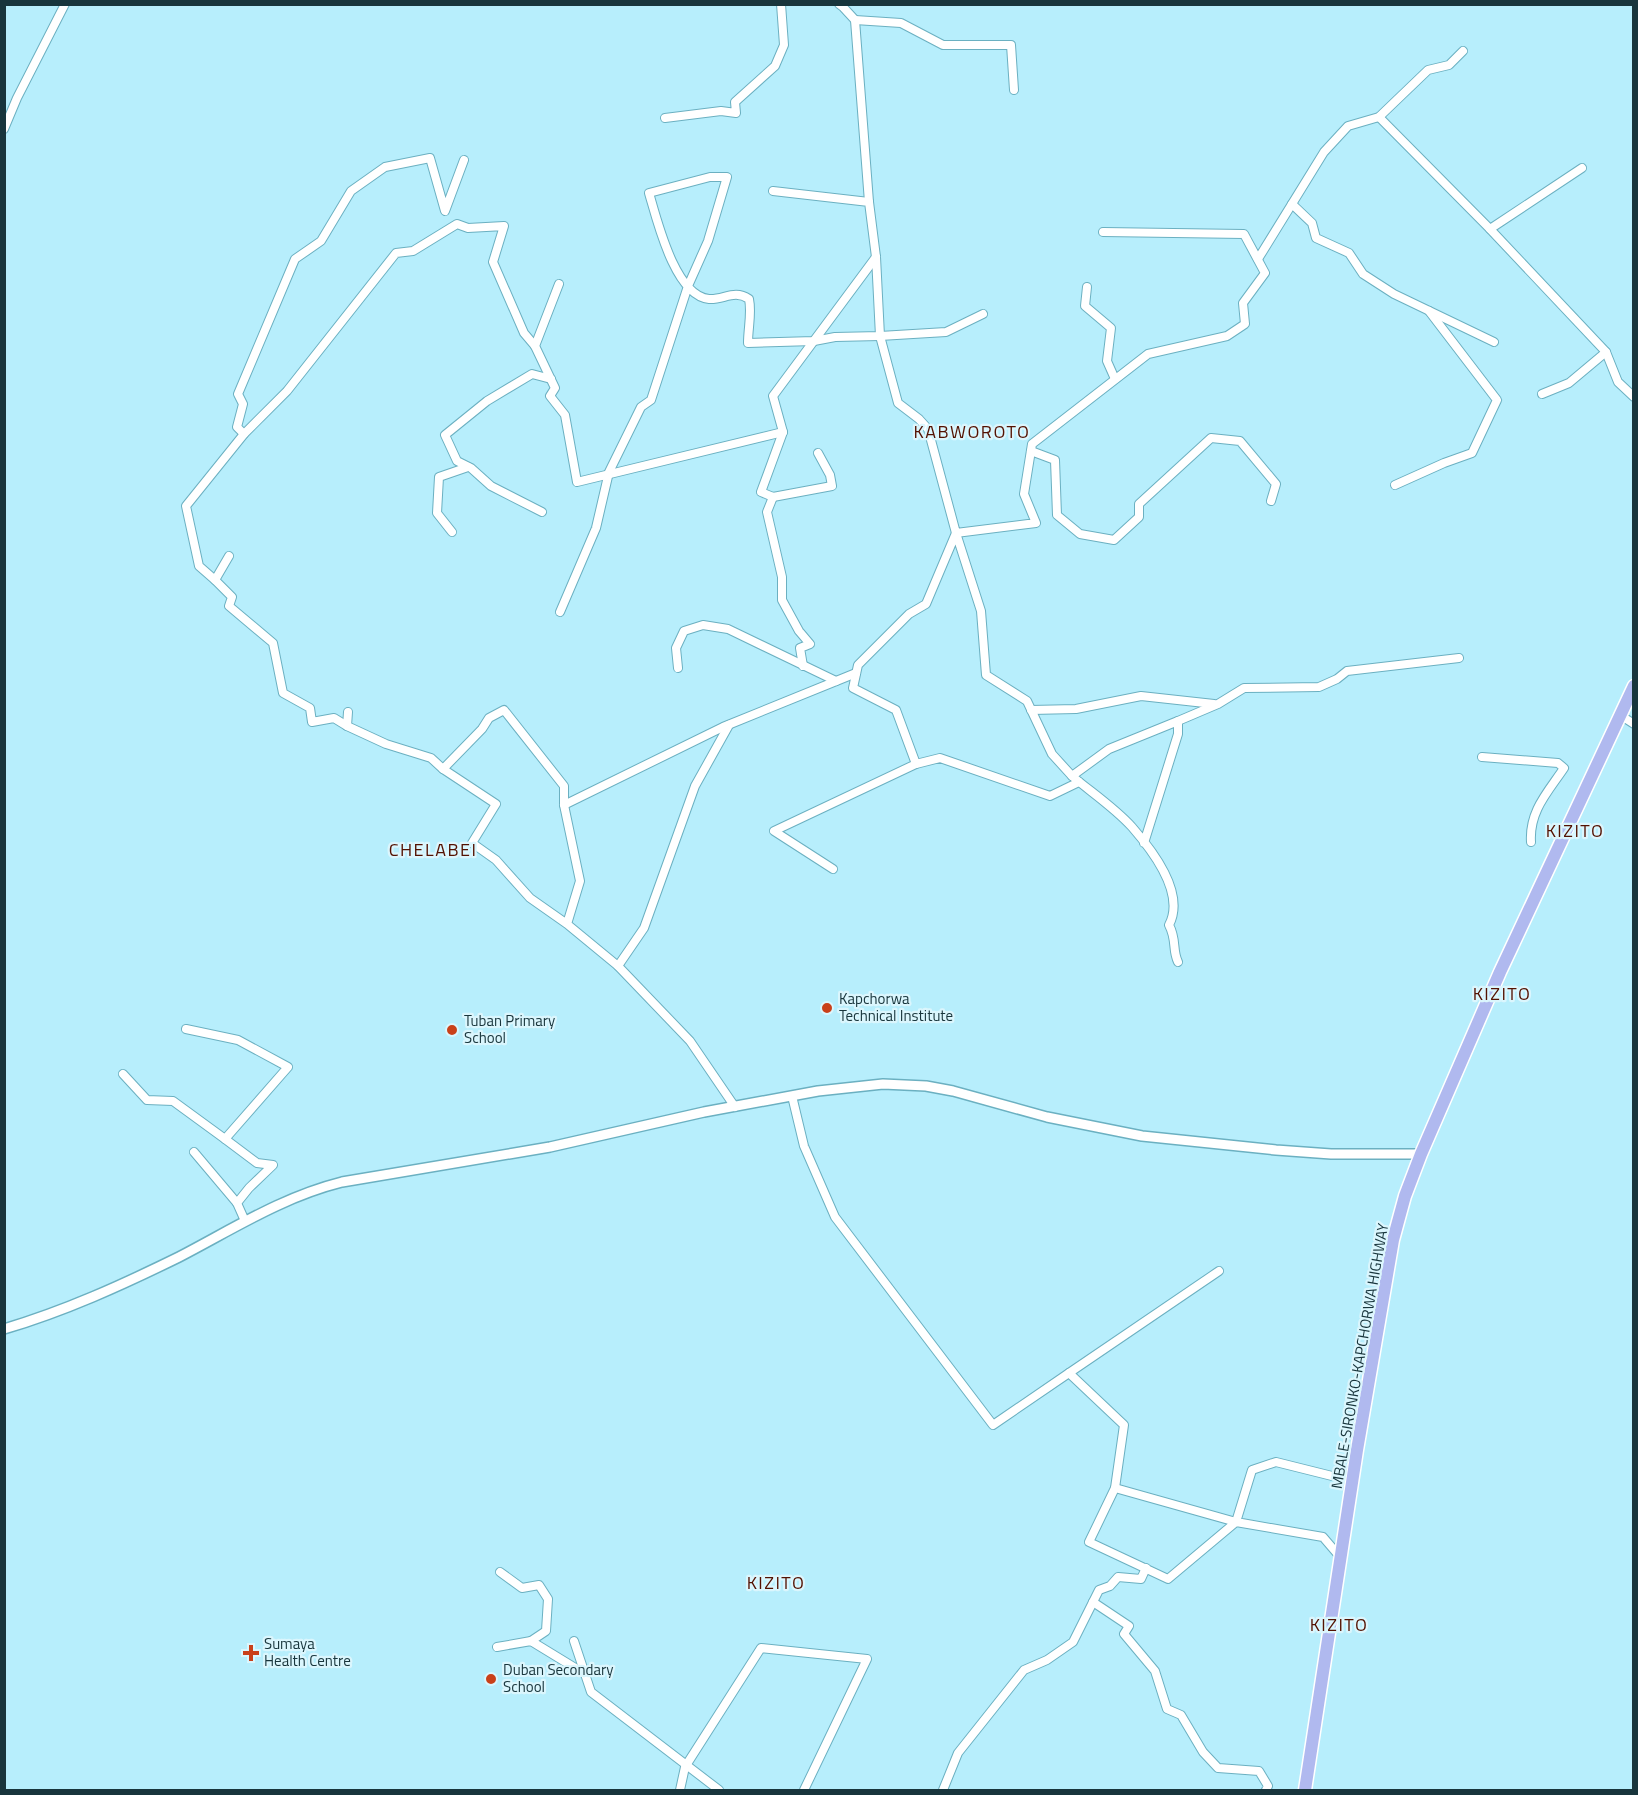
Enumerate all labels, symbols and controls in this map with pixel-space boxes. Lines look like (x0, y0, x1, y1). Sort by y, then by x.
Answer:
district label: KABWOROTO (914, 418, 1030, 445)
district label: KIZITO (1546, 817, 1604, 844)
district label: CHELABEI (389, 836, 477, 863)
district label: KIZITO (1473, 980, 1531, 1007)
place label: Kapchorwa Technical Institute (839, 987, 953, 1027)
marker: Kapchorwa Technical Institute (820, 1001, 834, 1015)
place label: Tuban Primary School (464, 1009, 555, 1049)
marker: Tuban Primary School (445, 1023, 459, 1037)
street label: MBALE-SIRONKO-KAPCHORWA HIGHWAY (1325, 1221, 1394, 1490)
district label: KIZITO (747, 1569, 805, 1596)
district label: KIZITO (1310, 1611, 1368, 1638)
place label: Sumaya Health Centre (264, 1632, 351, 1672)
marker: Sumaya Health Centre (242, 1644, 260, 1662)
place label: Duban Secondary School (503, 1658, 613, 1698)
marker: Duban Secondary School (484, 1672, 498, 1686)

